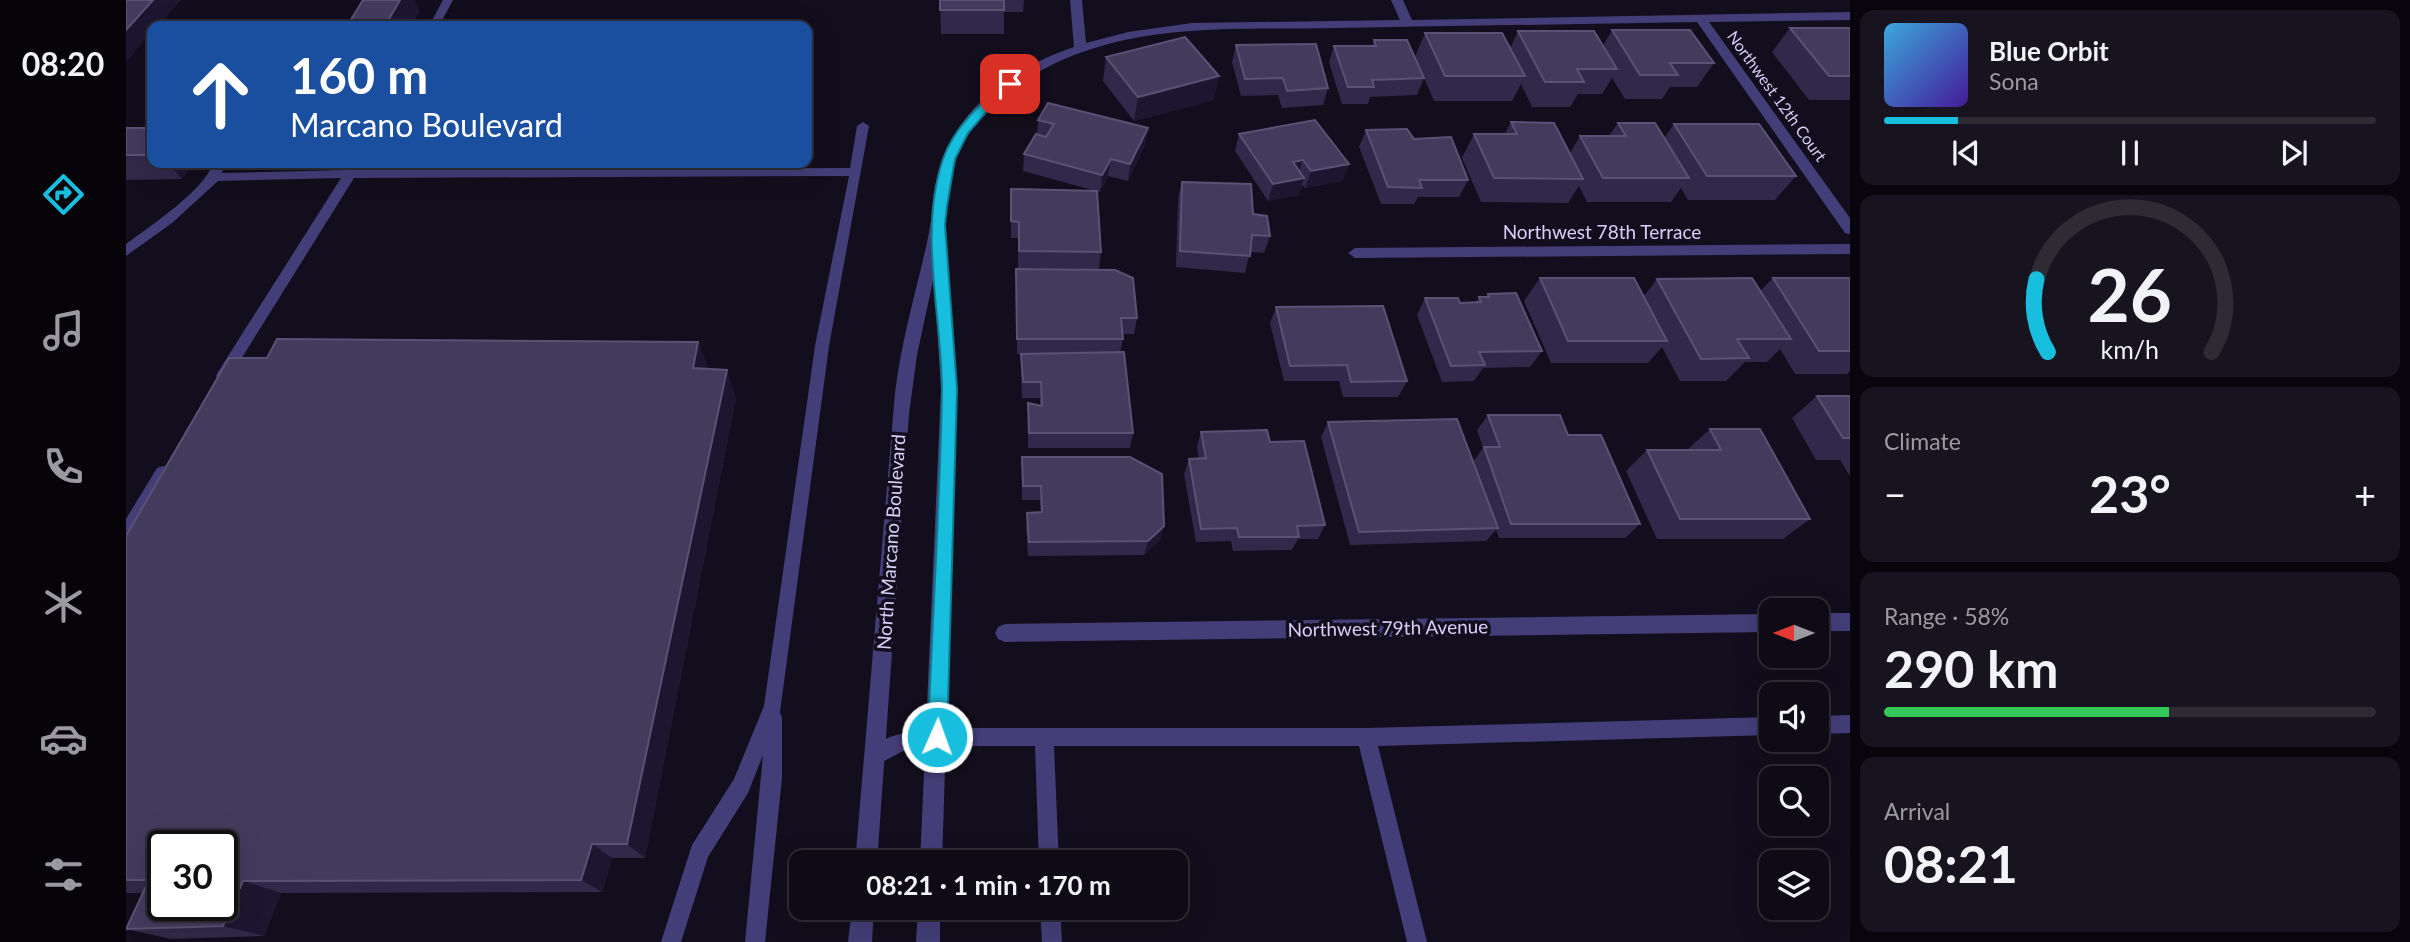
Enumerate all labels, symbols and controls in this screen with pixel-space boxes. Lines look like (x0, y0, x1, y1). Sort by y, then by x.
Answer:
street label: Northwest 12th Court (1724, 27, 1831, 165)
text: Blue Orbit (1989, 35, 2109, 67)
text: 08:20 (22, 44, 104, 83)
text: 160 m (290, 46, 428, 104)
icon: ahead (175, 49, 266, 140)
pin (980, 54, 1040, 114)
icon: arrive (991, 65, 1029, 103)
text: Sona (1989, 67, 2039, 95)
text: Marcano Boulevard (290, 105, 563, 144)
icon: previous (1947, 134, 1985, 172)
icon: pause (2111, 134, 2149, 172)
icon: next (2275, 134, 2313, 172)
icon: directions (39, 170, 88, 219)
street label: Northwest 78th Terrace (1503, 220, 1701, 243)
text: 26 (2088, 250, 2172, 338)
icon: music (39, 306, 88, 355)
text: km/h (2101, 334, 2159, 364)
text: Climate (1884, 427, 1961, 455)
street label: North Marcano Boulevard (871, 433, 910, 651)
icon: phone (39, 442, 88, 491)
text: 23° (2089, 462, 2171, 524)
text: − (1884, 471, 1906, 517)
text: + (2354, 471, 2376, 517)
icon: climate (39, 578, 88, 627)
north arrow (1759, 598, 1829, 668)
map controls (1759, 598, 1829, 920)
text: Range · 58% (1884, 602, 2009, 630)
street label: Northwest 79th Avenue (1288, 614, 1488, 641)
text: 290 km (1884, 637, 2058, 699)
button: sound (1759, 682, 1829, 752)
position arrow (900, 700, 974, 774)
icon: car (39, 714, 88, 763)
button: search (1759, 766, 1829, 836)
text: Arrival (1884, 797, 1950, 825)
speed limit sign: 30 (147, 830, 238, 921)
text: 08:21 (1884, 832, 2018, 894)
icon: filters (39, 850, 88, 899)
button: layers (1759, 850, 1829, 920)
text: 08:21 · 1 min · 170 m (866, 869, 1111, 901)

